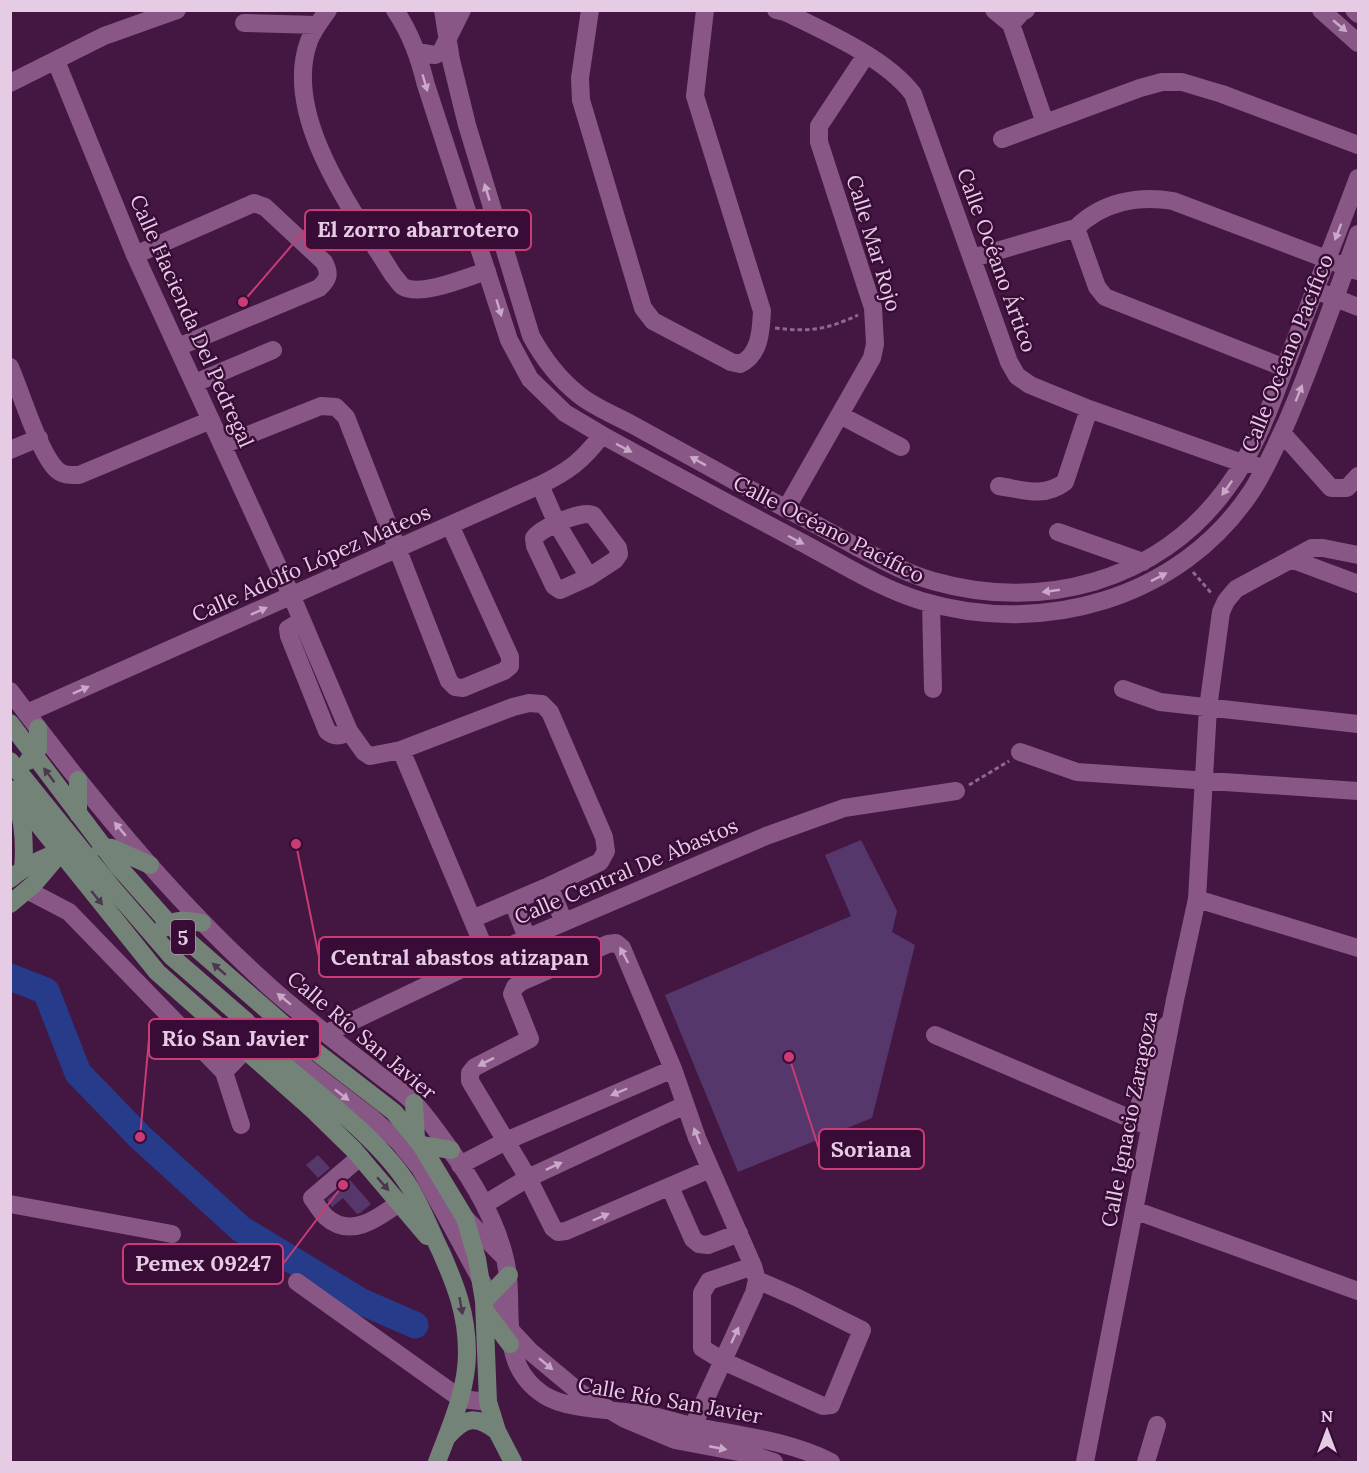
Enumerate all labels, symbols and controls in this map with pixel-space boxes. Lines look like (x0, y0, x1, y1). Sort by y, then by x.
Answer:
one-way arrow (1332, 20, 1348, 33)
one-way arrow (421, 74, 431, 92)
street label: Calle Océano Ártico (951, 164, 1043, 356)
street label: Calle Mar Rojo (840, 171, 908, 315)
one-way arrow (482, 183, 491, 201)
street label: Calle Hacienda Del Pedregal (124, 190, 260, 452)
callout: El zorro abarrotero (305, 210, 531, 250)
text: El zorro abarrotero (317, 215, 519, 243)
one-way arrow (1332, 224, 1342, 242)
street label: Calle Océano Pacífico (1235, 250, 1339, 456)
one-way arrow (494, 299, 504, 317)
one-way arrow (1295, 384, 1304, 402)
one-way arrow (616, 443, 633, 452)
one-way arrow (689, 456, 706, 466)
street label: Calle Océano Pacífico (729, 469, 929, 589)
one-way arrow (1221, 480, 1233, 495)
street label: Calle Adolfo López Mateos (188, 498, 434, 628)
one-way arrow (788, 535, 805, 545)
one-way arrow (1151, 572, 1168, 582)
one-way arrow (1042, 587, 1061, 596)
one-way arrow (251, 606, 269, 616)
one-way arrow (72, 685, 90, 695)
one-way arrow (44, 768, 56, 783)
street label: Calle Central De Abastos (510, 812, 742, 930)
one-way arrow (113, 821, 126, 837)
one-way arrow (91, 890, 104, 906)
road number: 5 (171, 920, 195, 954)
callout: Central abastos atizapan (319, 937, 601, 977)
text: Central abastos atizapan (331, 943, 589, 971)
one-way arrow (619, 946, 629, 963)
one-way arrow (212, 963, 227, 976)
street label: Calle Río San Javier (282, 965, 442, 1105)
one-way arrow (276, 992, 292, 1005)
street label: Calle Ignacio Zaragoza (1095, 1009, 1163, 1229)
callout: Río San Javier (149, 1019, 320, 1059)
text: Río San Javier (162, 1024, 309, 1052)
one-way arrow (477, 1057, 494, 1066)
one-way arrow (610, 1088, 628, 1097)
one-way arrow (334, 1089, 350, 1101)
one-way arrow (691, 1127, 701, 1145)
callout: Soriana (819, 1129, 924, 1169)
text: Soriana (831, 1135, 912, 1163)
one-way arrow (546, 1161, 563, 1170)
one-way arrow (376, 1176, 389, 1191)
one-way arrow (592, 1211, 610, 1221)
callout: Pemex 09247 (123, 1244, 283, 1284)
text: Pemex 09247 (135, 1249, 271, 1277)
one-way arrow (457, 1296, 466, 1315)
one-way arrow (730, 1326, 740, 1344)
one-way arrow (538, 1357, 553, 1370)
street label: Calle Río San Javier (576, 1370, 764, 1430)
north arrow (1297, 1401, 1357, 1461)
text: N (1321, 1406, 1333, 1426)
one-way arrow (709, 1444, 728, 1453)

